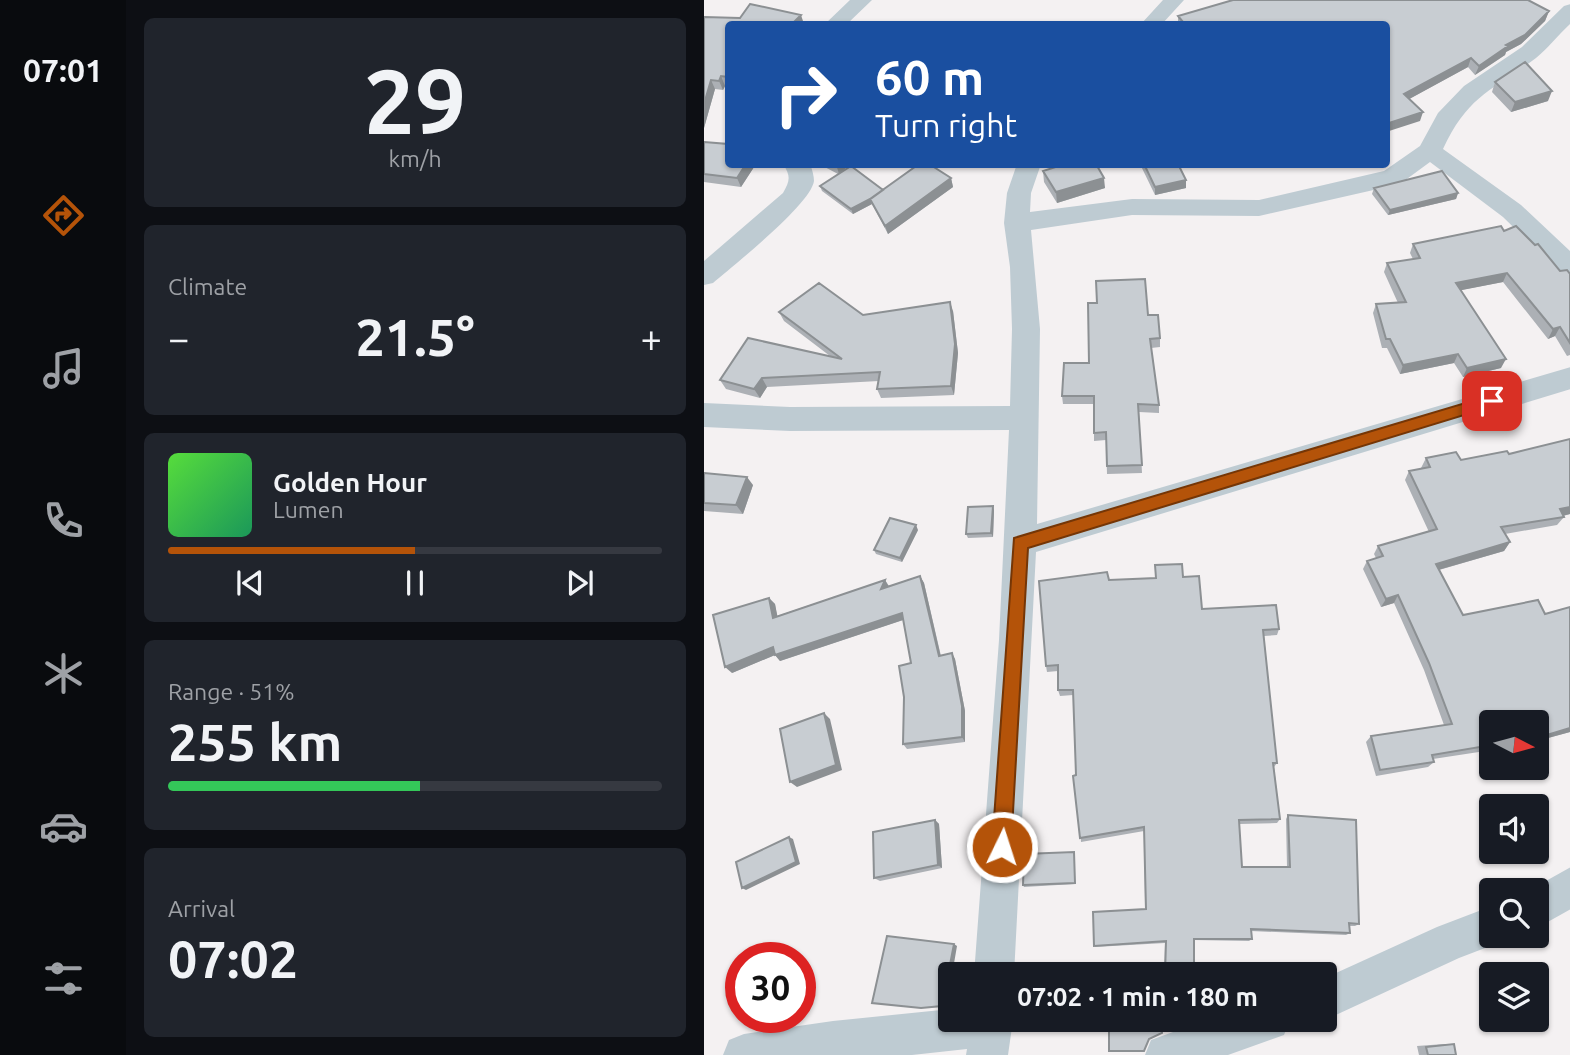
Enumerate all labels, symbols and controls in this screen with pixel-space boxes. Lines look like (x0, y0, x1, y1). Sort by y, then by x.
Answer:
text: 29 (364, 49, 466, 151)
icon: right (760, 49, 851, 140)
text: 60 m (875, 49, 984, 104)
text: 07:01 (23, 52, 103, 88)
text: Turn right (875, 107, 1017, 143)
text: km/h (388, 146, 442, 171)
icon: directions (39, 191, 88, 240)
text: Climate (168, 274, 247, 299)
text: 21.5° (355, 308, 475, 366)
text: − (168, 317, 189, 359)
text: + (641, 317, 662, 359)
icon: music (39, 344, 88, 393)
pin (1462, 371, 1522, 431)
icon: arrive (1473, 382, 1511, 420)
text: Golden Hour (273, 468, 427, 497)
icon: phone (39, 496, 88, 545)
text: Lumen (273, 497, 344, 522)
icon: previous (231, 564, 269, 602)
icon: pause (396, 564, 434, 602)
icon: next (561, 564, 599, 602)
icon: climate (39, 649, 88, 698)
text: Range · 51% (168, 679, 295, 704)
north arrow (1479, 710, 1549, 780)
map controls (1479, 710, 1549, 1032)
text: 255 km (168, 713, 342, 771)
button: sound (1479, 794, 1549, 864)
icon: car (39, 802, 88, 851)
position arrow (965, 810, 1039, 884)
button: search (1479, 878, 1549, 948)
text: Arrival (168, 896, 235, 921)
text: 07:02 (168, 930, 298, 988)
speed limit sign: 30 (725, 942, 816, 1033)
icon: filters (39, 954, 88, 1003)
button: layers (1479, 962, 1549, 1032)
text: 07:02 · 1 min · 180 m (1017, 982, 1258, 1011)

